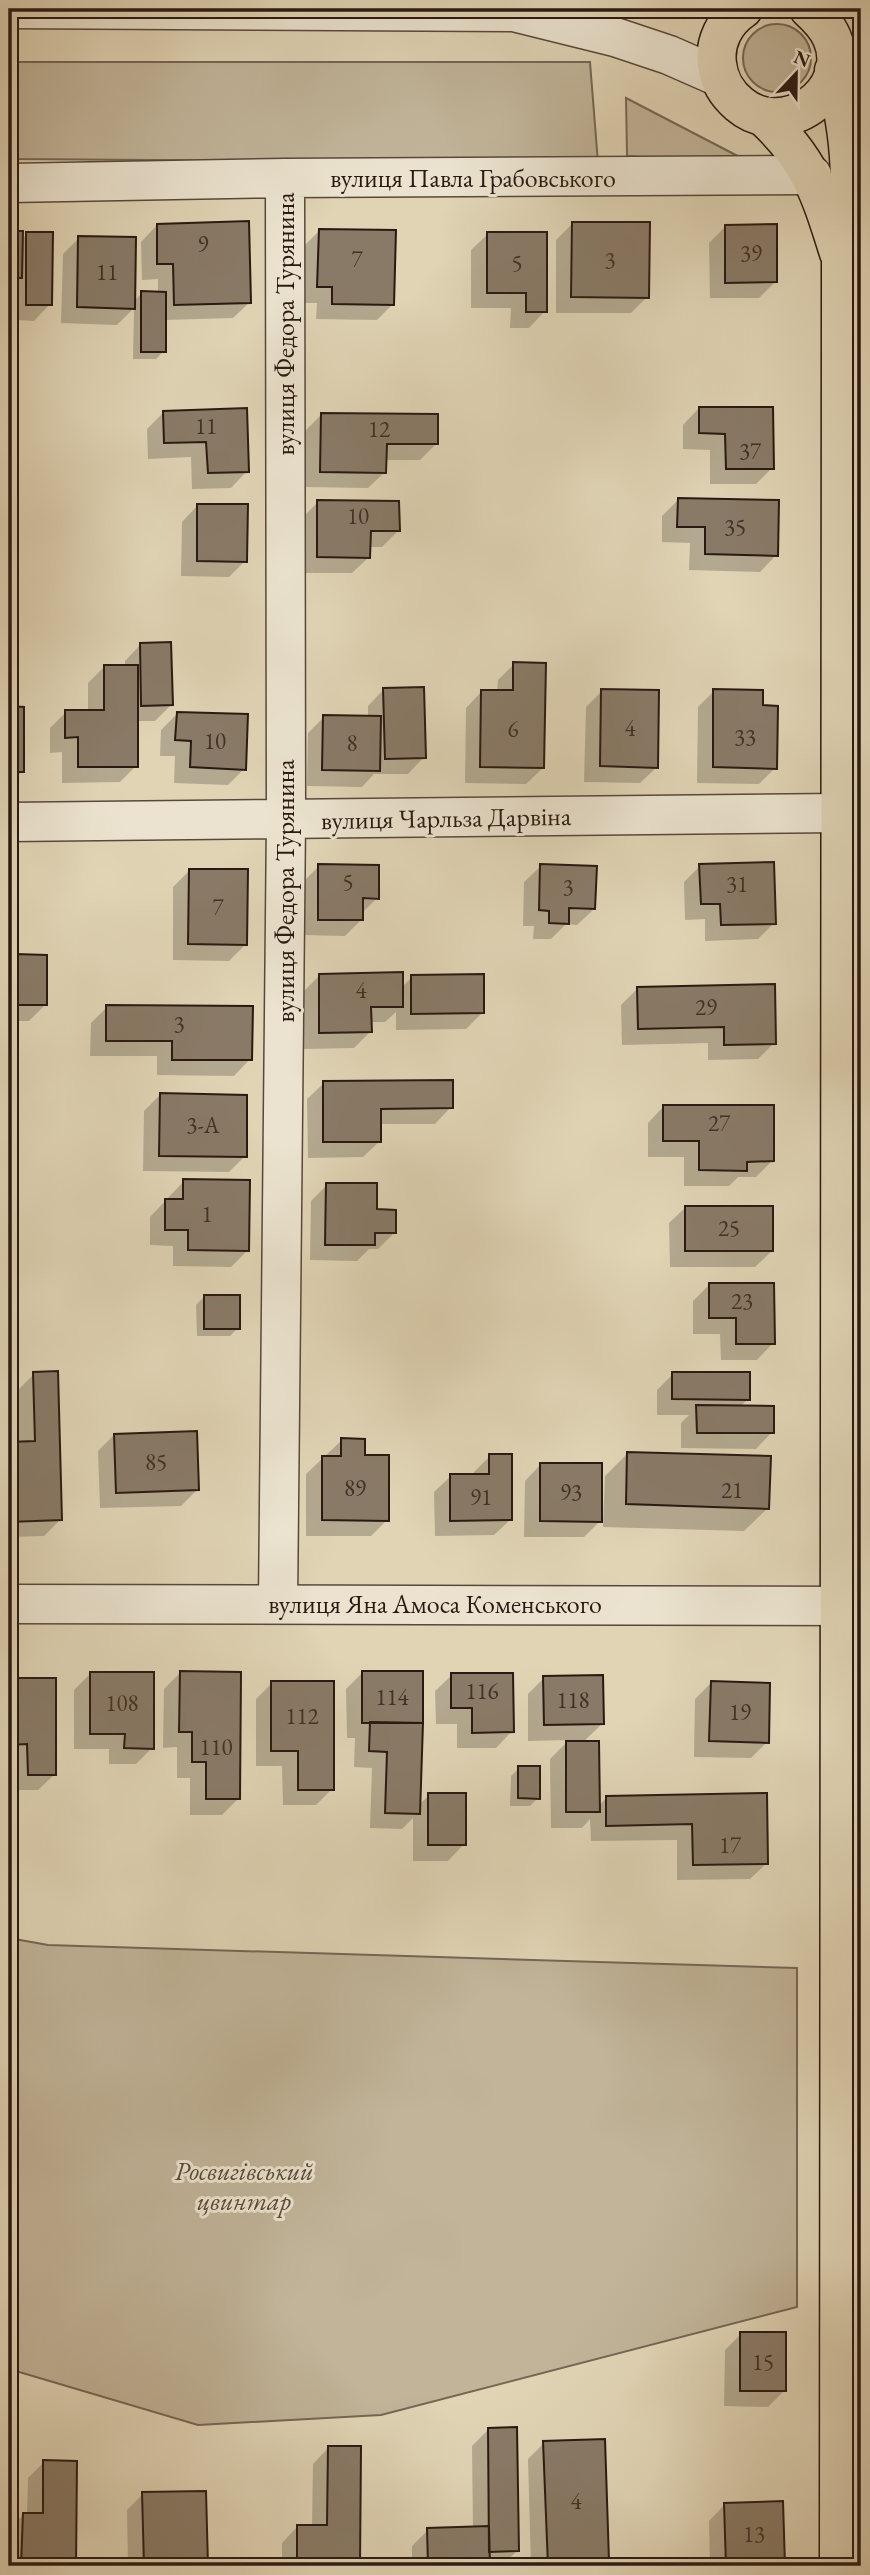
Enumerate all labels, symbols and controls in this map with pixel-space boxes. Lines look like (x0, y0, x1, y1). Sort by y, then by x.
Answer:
north arrow (762, 38, 832, 108)
text: N (790, 44, 815, 73)
street label: вулиця Павла Грабовського (330, 161, 616, 195)
street label: вулиця Федора Турянина (268, 192, 302, 456)
house number: 9 (197, 229, 209, 259)
house number: 39 (740, 238, 762, 268)
house number: 7 (351, 244, 363, 274)
house number: 3 (604, 245, 616, 275)
house number: 5 (511, 248, 523, 278)
house number: 11 (96, 257, 118, 287)
house number: 11 (195, 411, 217, 441)
house number: 12 (368, 414, 390, 444)
house number: 37 (739, 436, 762, 466)
house number: 10 (347, 501, 369, 531)
house number: 35 (724, 512, 746, 542)
house number: 4 (624, 713, 636, 743)
house number: 6 (507, 714, 519, 744)
house number: 33 (734, 722, 756, 752)
house number: 10 (204, 726, 226, 756)
house number: 8 (346, 728, 358, 758)
street label: вулиця Федора Турянина (268, 759, 302, 1023)
street label: вулиця Чарльза Дарвіна (321, 799, 572, 837)
house number: 5 (342, 867, 354, 897)
house number: 31 (726, 869, 748, 899)
house number: 3 (562, 872, 574, 902)
house number: 7 (212, 892, 224, 922)
house number: 4 (355, 975, 367, 1005)
house number: 29 (695, 992, 717, 1022)
house number: 3 (173, 1009, 185, 1039)
house number: 27 (708, 1108, 731, 1138)
house number: 3-А (186, 1110, 221, 1140)
house number: 1 (201, 1199, 213, 1229)
house number: 25 (718, 1213, 740, 1243)
house number: 23 (731, 1286, 753, 1316)
house number: 85 (145, 1447, 167, 1477)
house number: 89 (344, 1473, 366, 1503)
house number: 21 (721, 1475, 743, 1505)
house number: 93 (560, 1477, 582, 1507)
house number: 91 (470, 1482, 492, 1512)
street label: вулиця Яна Амоса Коменського (268, 1587, 602, 1621)
house number: 116 (465, 1676, 499, 1706)
house number: 114 (375, 1682, 410, 1712)
house number: 118 (556, 1685, 590, 1715)
house number: 108 (105, 1688, 139, 1718)
house number: 19 (729, 1697, 751, 1727)
house number: 112 (285, 1701, 319, 1731)
house number: 110 (199, 1732, 233, 1762)
house number: 17 (719, 1830, 742, 1860)
park label: Росвигівський цвинтар (175, 2154, 313, 2218)
house number: 15 (752, 2347, 774, 2377)
house number: 4 (570, 2486, 582, 2516)
house number: 13 (743, 2519, 765, 2549)

